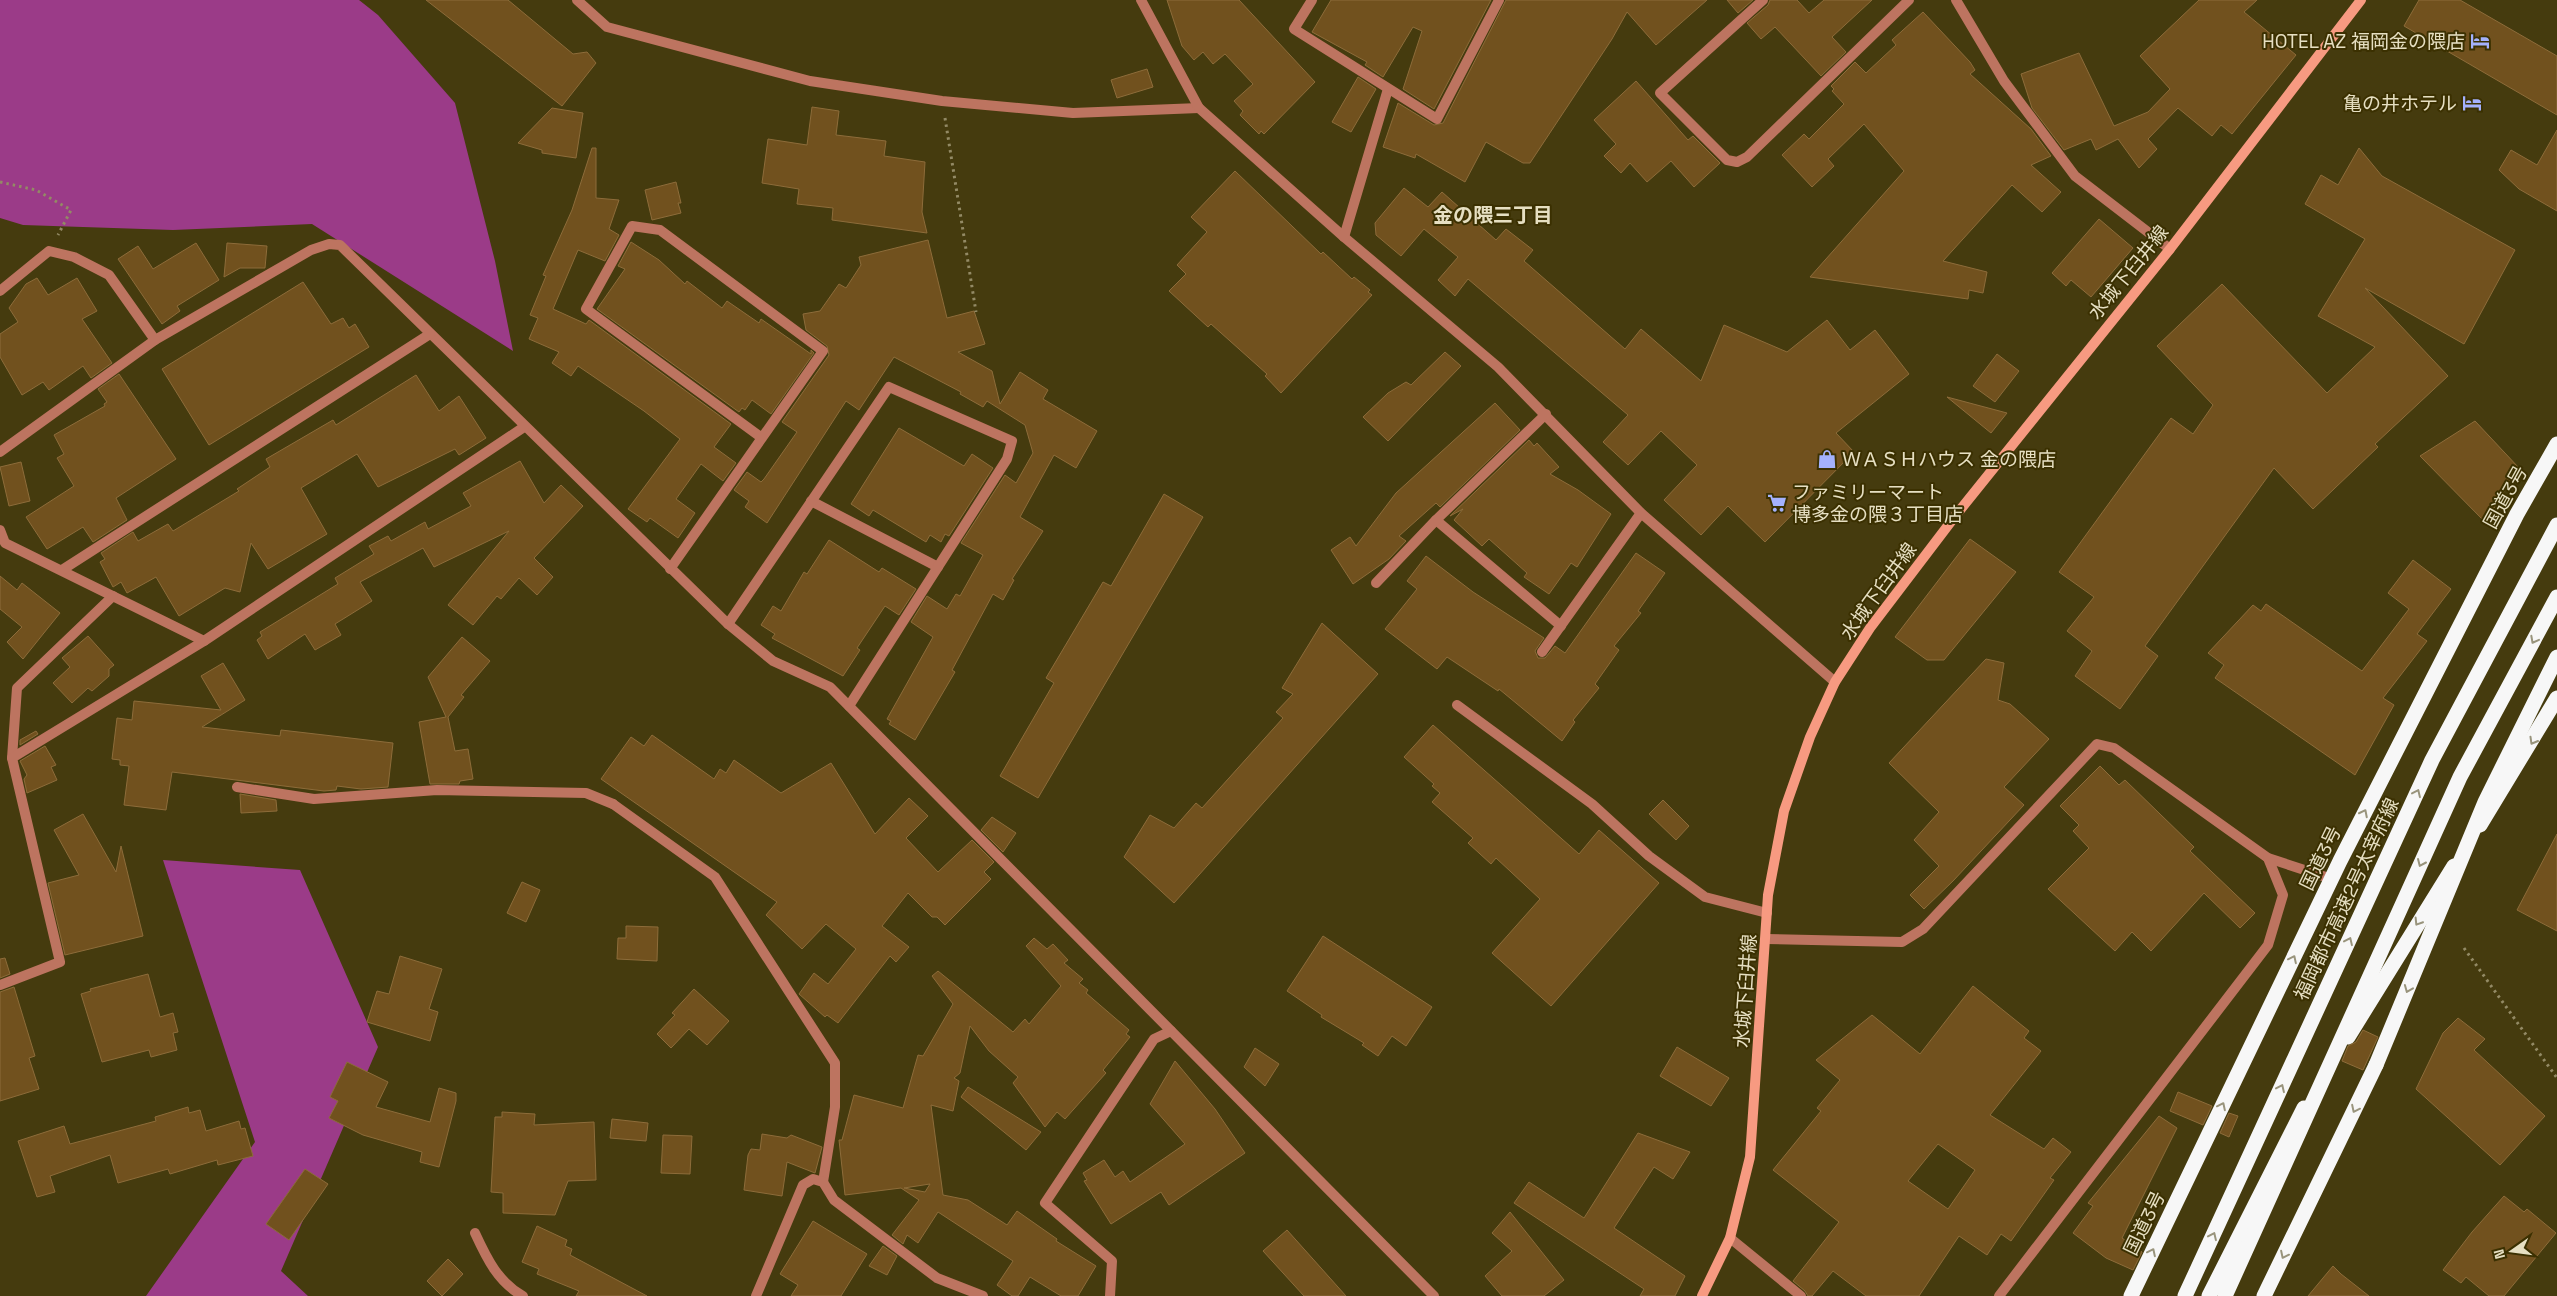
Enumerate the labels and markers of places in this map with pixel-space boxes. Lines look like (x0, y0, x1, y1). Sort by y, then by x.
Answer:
place label: HOTEL AZ 福岡金の隈店 (2262, 29, 2465, 54)
hotel icon: HOTEL AZ 福岡金の隈店 (2469, 30, 2491, 52)
place label: 亀の井ホテル (2343, 91, 2457, 116)
hotel icon: 亀の井ホテル (2461, 92, 2483, 114)
place label: ＷＡＳＨハウス 金の隈店 (1842, 447, 2056, 472)
shop icon: ＷＡＳＨハウス 金の隈店 (1816, 448, 1838, 470)
place label: ファミリーマート 博多金の隈３丁目店 (1792, 480, 1963, 527)
supermarket icon: ファミリーマート 博多金の隈３丁目店 (1766, 492, 1788, 514)

